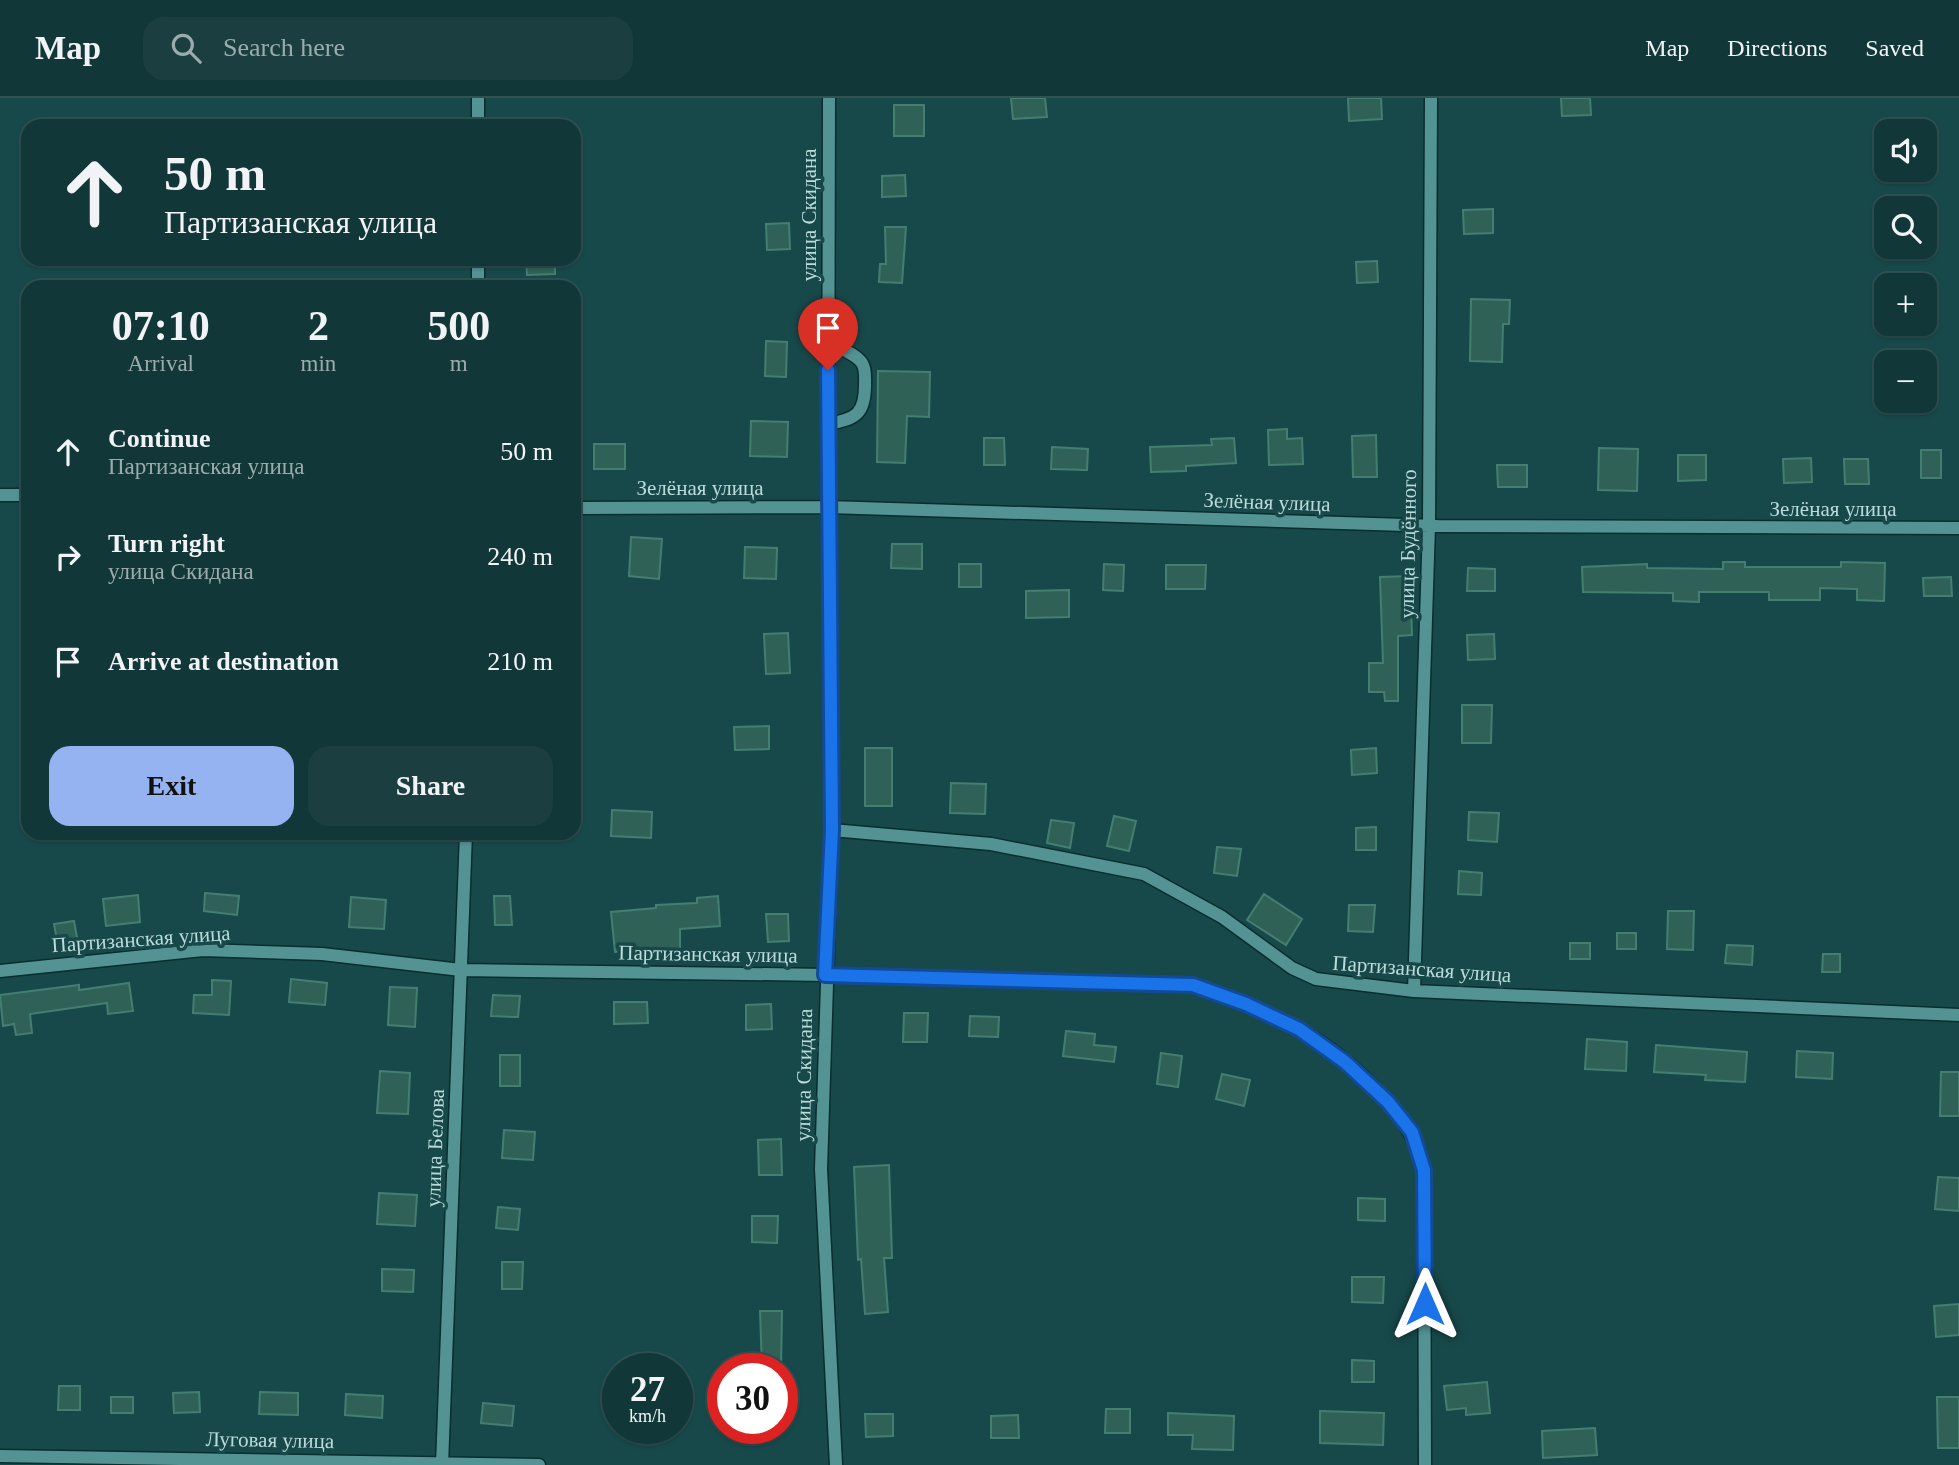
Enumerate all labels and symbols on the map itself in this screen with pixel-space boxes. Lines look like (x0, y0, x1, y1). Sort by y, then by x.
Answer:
street label: улица Скидана (797, 148, 821, 282)
pin (798, 298, 858, 370)
street label: улица Будённого (1395, 469, 1421, 619)
street label: Зелёная улица (637, 476, 764, 500)
street label: Зелёная улица (1203, 488, 1332, 516)
street label: Зелёная улица (1770, 497, 1897, 521)
street label: Партизанская улица (51, 921, 232, 957)
street label: Партизанская улица (618, 940, 799, 968)
street label: Партизанская улица (1332, 951, 1513, 987)
street label: улица Скидана (791, 1008, 817, 1142)
street label: улица Белова (421, 1088, 449, 1208)
position arrow (1388, 1267, 1462, 1341)
speed limit sign: 30 (707, 1353, 798, 1444)
street label: Луговая улица (206, 1427, 335, 1453)

